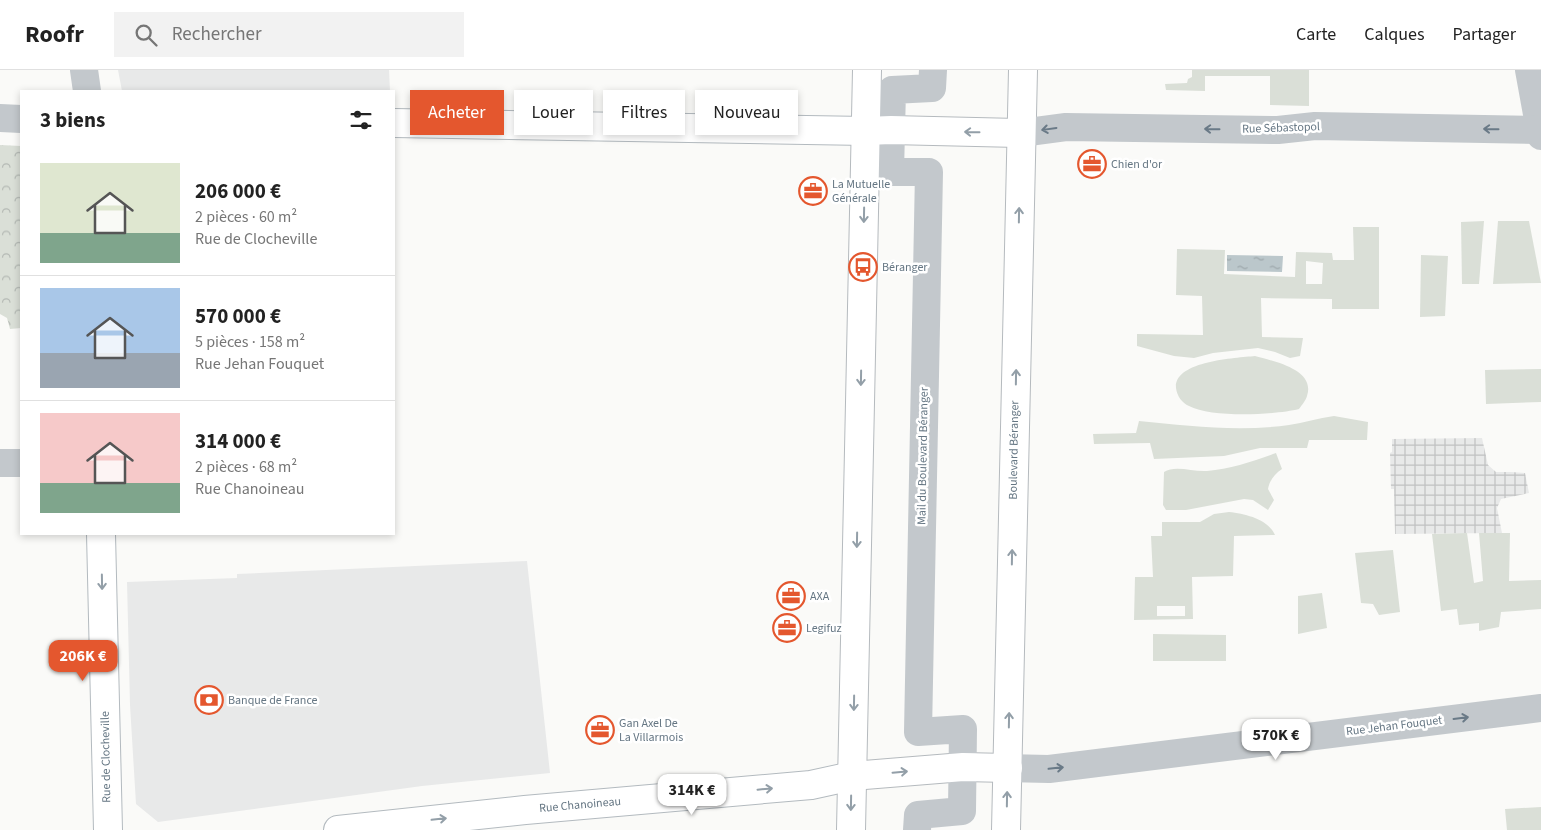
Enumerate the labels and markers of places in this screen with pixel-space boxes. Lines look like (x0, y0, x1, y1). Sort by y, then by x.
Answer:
office icon: Chien d'or (1077, 149, 1107, 179)
place label: Chien d'or (1111, 156, 1163, 173)
office icon: La Mutuelle Générale (798, 176, 828, 206)
place label: La Mutuelle Générale (832, 176, 890, 207)
bus stop icon: Béranger (848, 252, 878, 282)
place label: Béranger (882, 259, 928, 276)
office icon: AXA (776, 581, 806, 611)
place label: AXA (810, 588, 830, 605)
office icon: Legifuz (772, 613, 802, 643)
place label: Legifuz (806, 620, 842, 637)
pin: 206K € (42, 640, 124, 682)
bank icon: Banque de France (194, 685, 224, 715)
place label: Banque de France (228, 692, 318, 709)
office icon: Gan Axel De La Villarmois (585, 715, 615, 745)
place label: Gan Axel De La Villarmois (619, 715, 683, 746)
pin: 570K € (1235, 718, 1317, 761)
pin: 314K € (651, 774, 733, 816)

